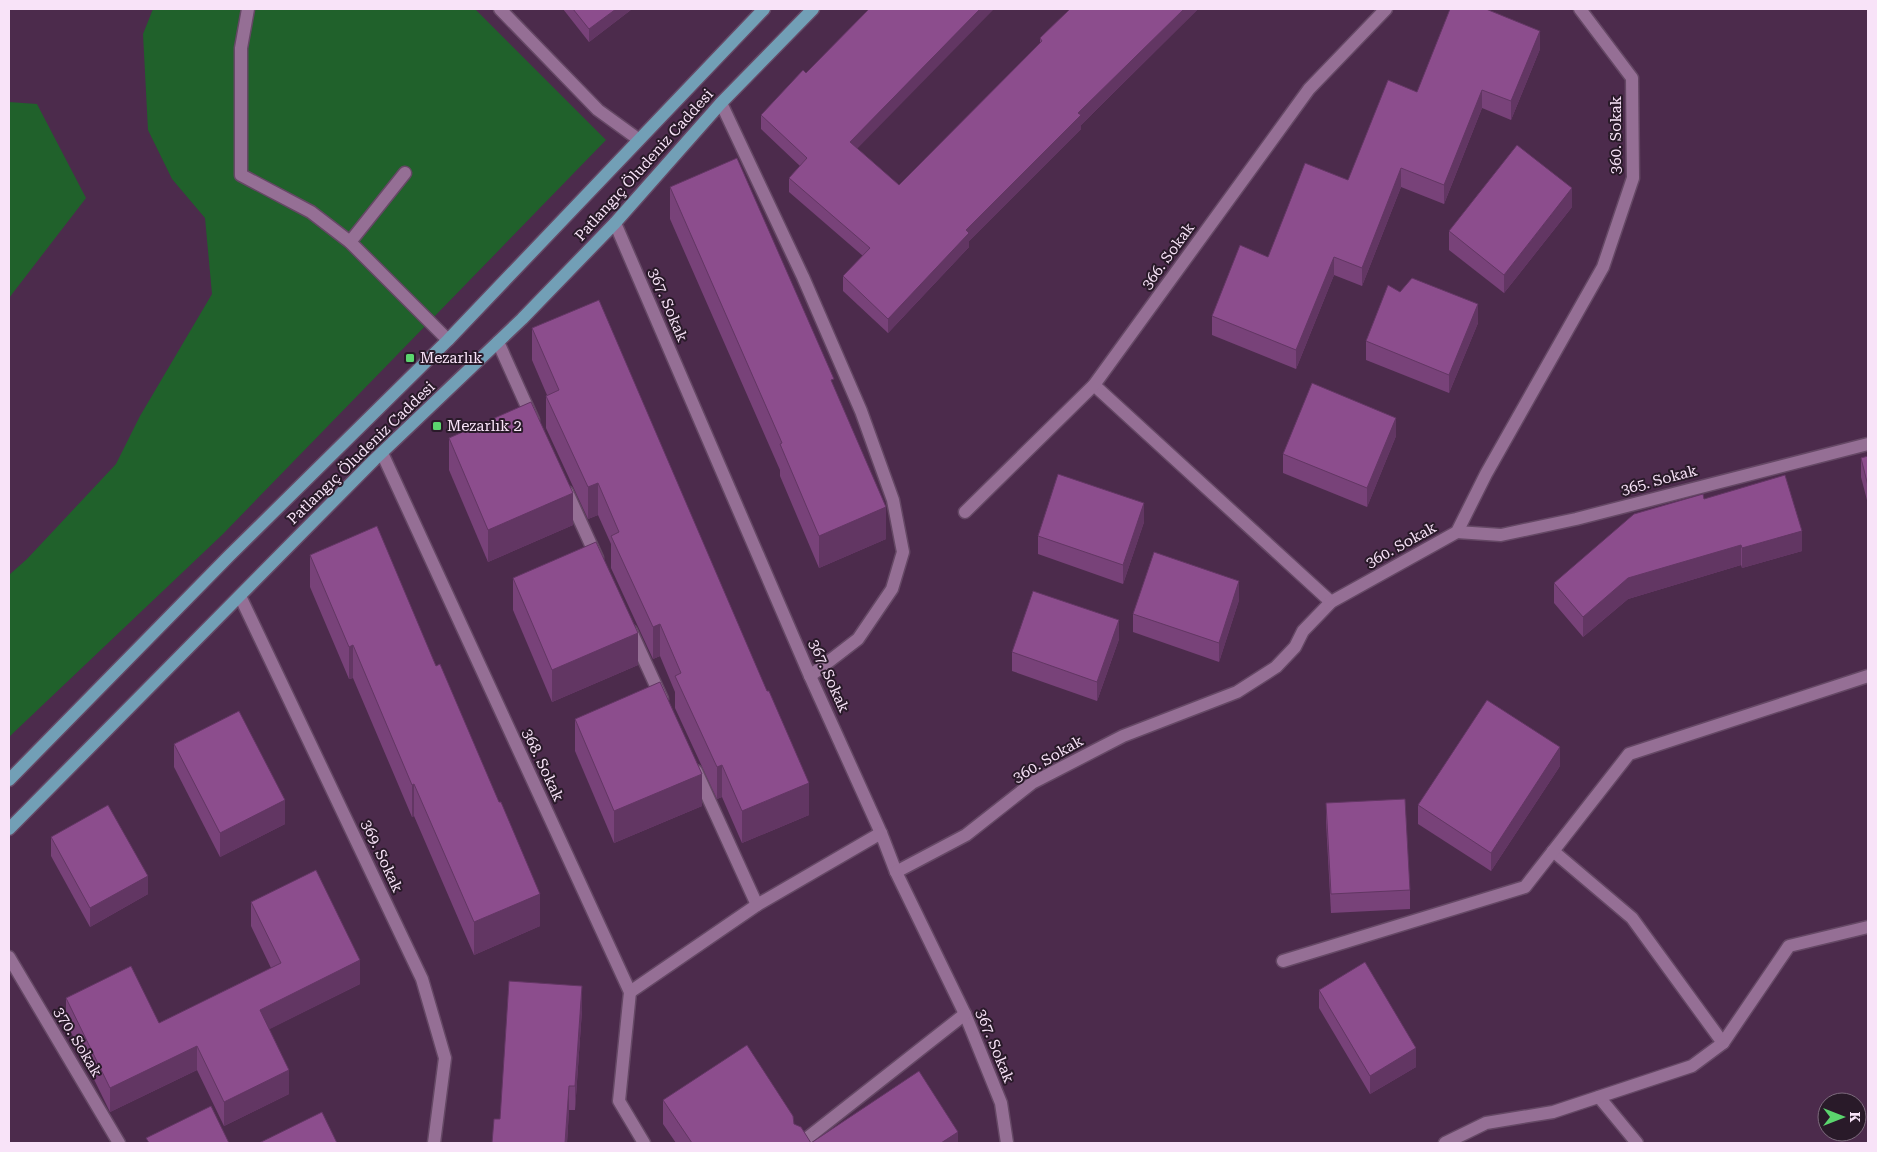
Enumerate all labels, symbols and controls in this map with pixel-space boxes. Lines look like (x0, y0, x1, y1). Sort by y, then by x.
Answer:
street label: Patlangıç Öludeniz Caddesi (571, 85, 717, 245)
street label: 360. Sokak (1607, 95, 1625, 174)
street label: 366. Sokak (1138, 219, 1199, 293)
street label: 367. Sokak (644, 265, 692, 345)
place label: Mezarlık (420, 349, 483, 367)
marker: Mezarlık (404, 352, 416, 364)
street label: Patlangıç Öludeniz Caddesi (284, 378, 439, 528)
place label: Mezarlık 2 (447, 417, 522, 435)
marker: Mezarlık 2 (431, 420, 443, 432)
street label: 365. Sokak (1619, 461, 1700, 499)
street label: 360. Sokak (1362, 518, 1440, 572)
street label: 367. Sokak (805, 637, 853, 716)
street label: 368. Sokak (518, 726, 568, 805)
street label: 360. Sokak (1010, 731, 1087, 786)
street label: 369. Sokak (357, 817, 407, 896)
street label: 370. Sokak (50, 1004, 106, 1081)
street label: 367. Sokak (972, 1006, 1018, 1086)
north arrow (1817, 1092, 1867, 1142)
text: K (1847, 1111, 1863, 1123)

